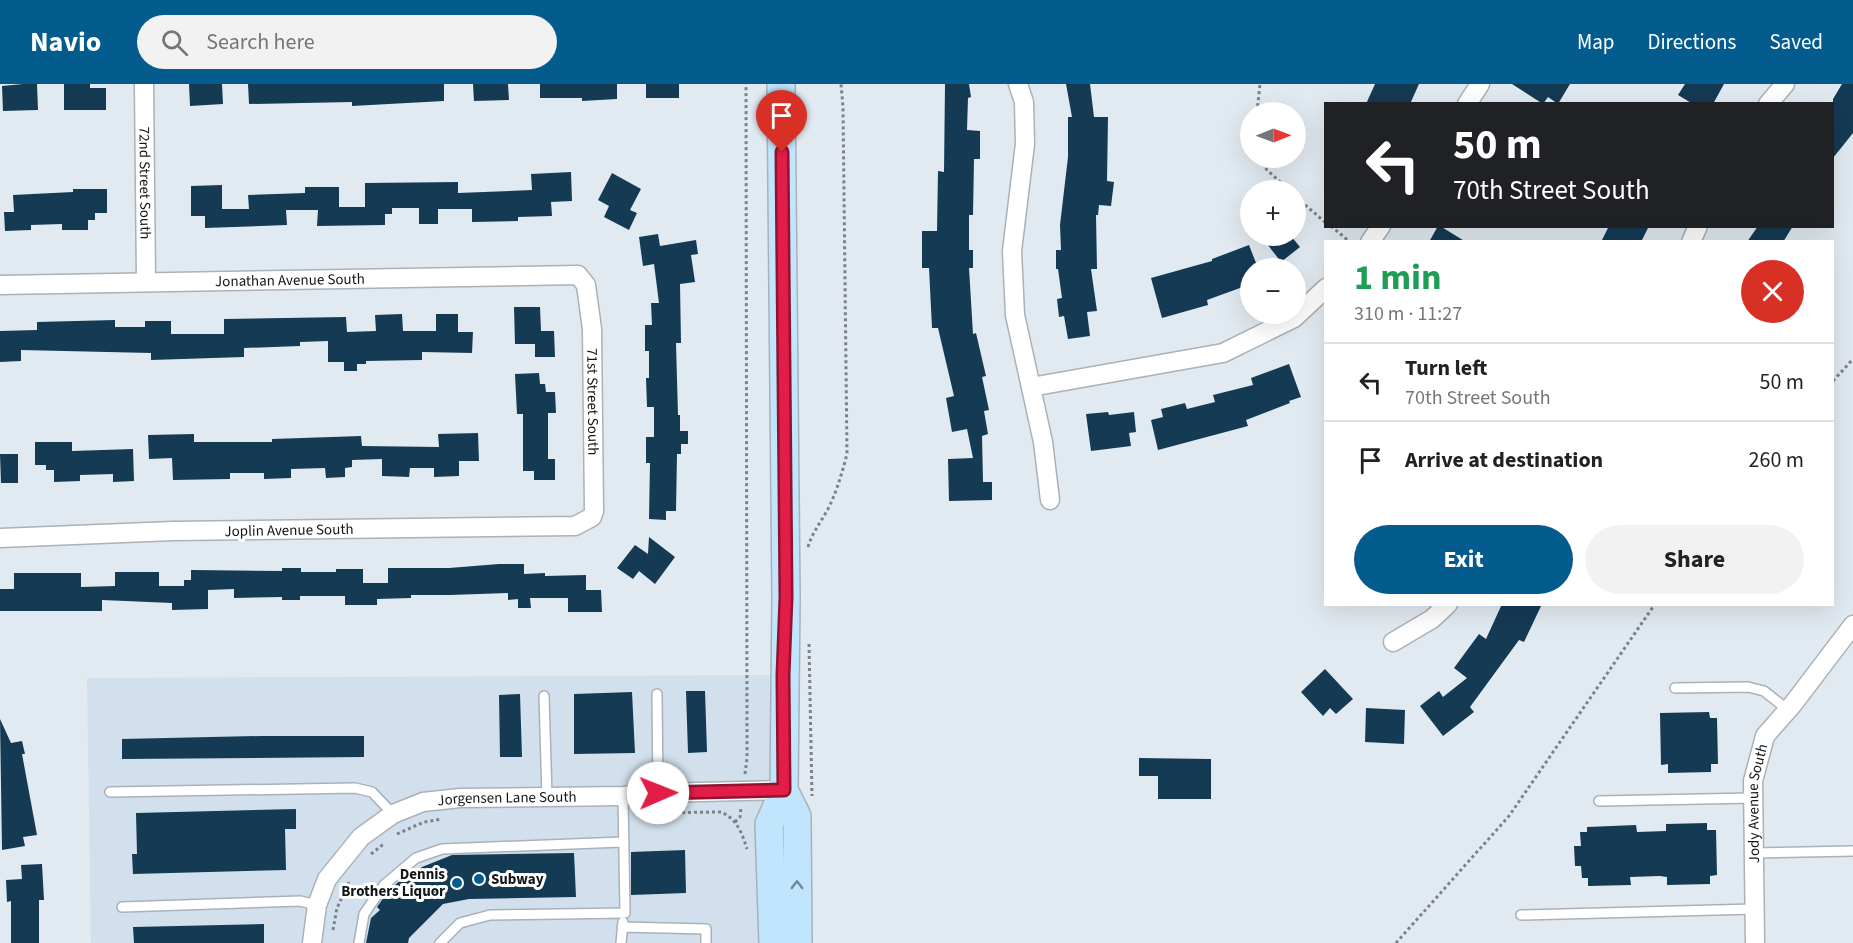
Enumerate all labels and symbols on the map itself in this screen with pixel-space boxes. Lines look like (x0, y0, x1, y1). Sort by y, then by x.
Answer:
pin (756, 90, 807, 152)
north arrow (1240, 102, 1306, 168)
street label: 72nd Street South (133, 127, 156, 239)
street label: Jonathan Avenue South (215, 269, 365, 292)
street label: 71st Street South (581, 348, 603, 455)
street label: Joplin Avenue South (224, 519, 354, 542)
street label: Jody Avenue South (1743, 741, 1773, 863)
position arrow (626, 761, 690, 825)
street label: Jorgensen Lane South (436, 787, 577, 811)
place label: Dennis Brothers Liquor (341, 864, 445, 902)
place label: Subway (491, 869, 544, 890)
marker: Subway (472, 872, 486, 886)
marker: Dennis Brothers Liquor (450, 876, 464, 890)
one-way arrow (791, 880, 803, 889)

